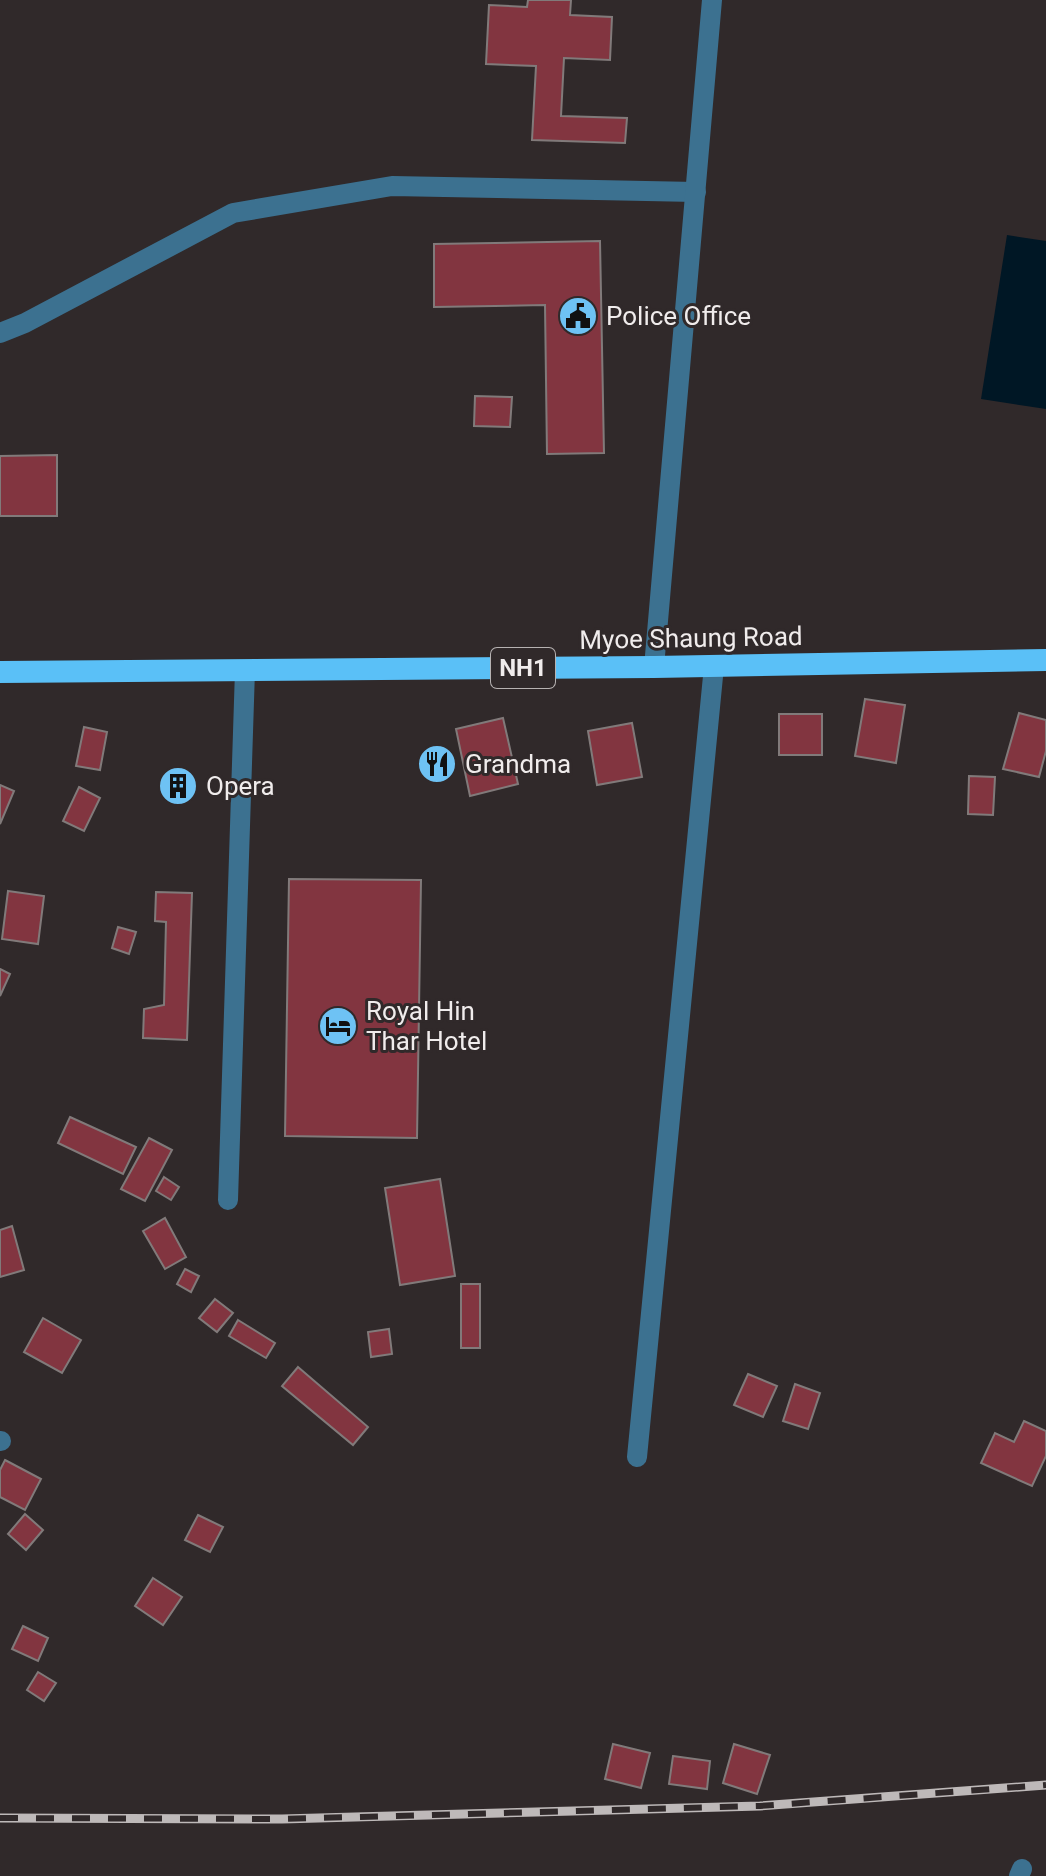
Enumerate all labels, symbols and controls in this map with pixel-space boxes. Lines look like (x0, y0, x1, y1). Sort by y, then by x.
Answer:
public building icon: Police Office (557, 295, 599, 337)
place label: Police Office (606, 301, 751, 331)
street label: Myoe Shaung Road (579, 621, 803, 655)
road number: NH1 (491, 648, 555, 688)
restaurant icon: Grandma (416, 743, 458, 785)
place label: Grandma (465, 749, 571, 779)
building icon: Opera (157, 765, 199, 807)
place label: Opera (206, 771, 275, 801)
place label: Royal Hin Thar Hotel (366, 996, 487, 1056)
hotel icon: Royal Hin Thar Hotel (317, 1005, 359, 1047)

